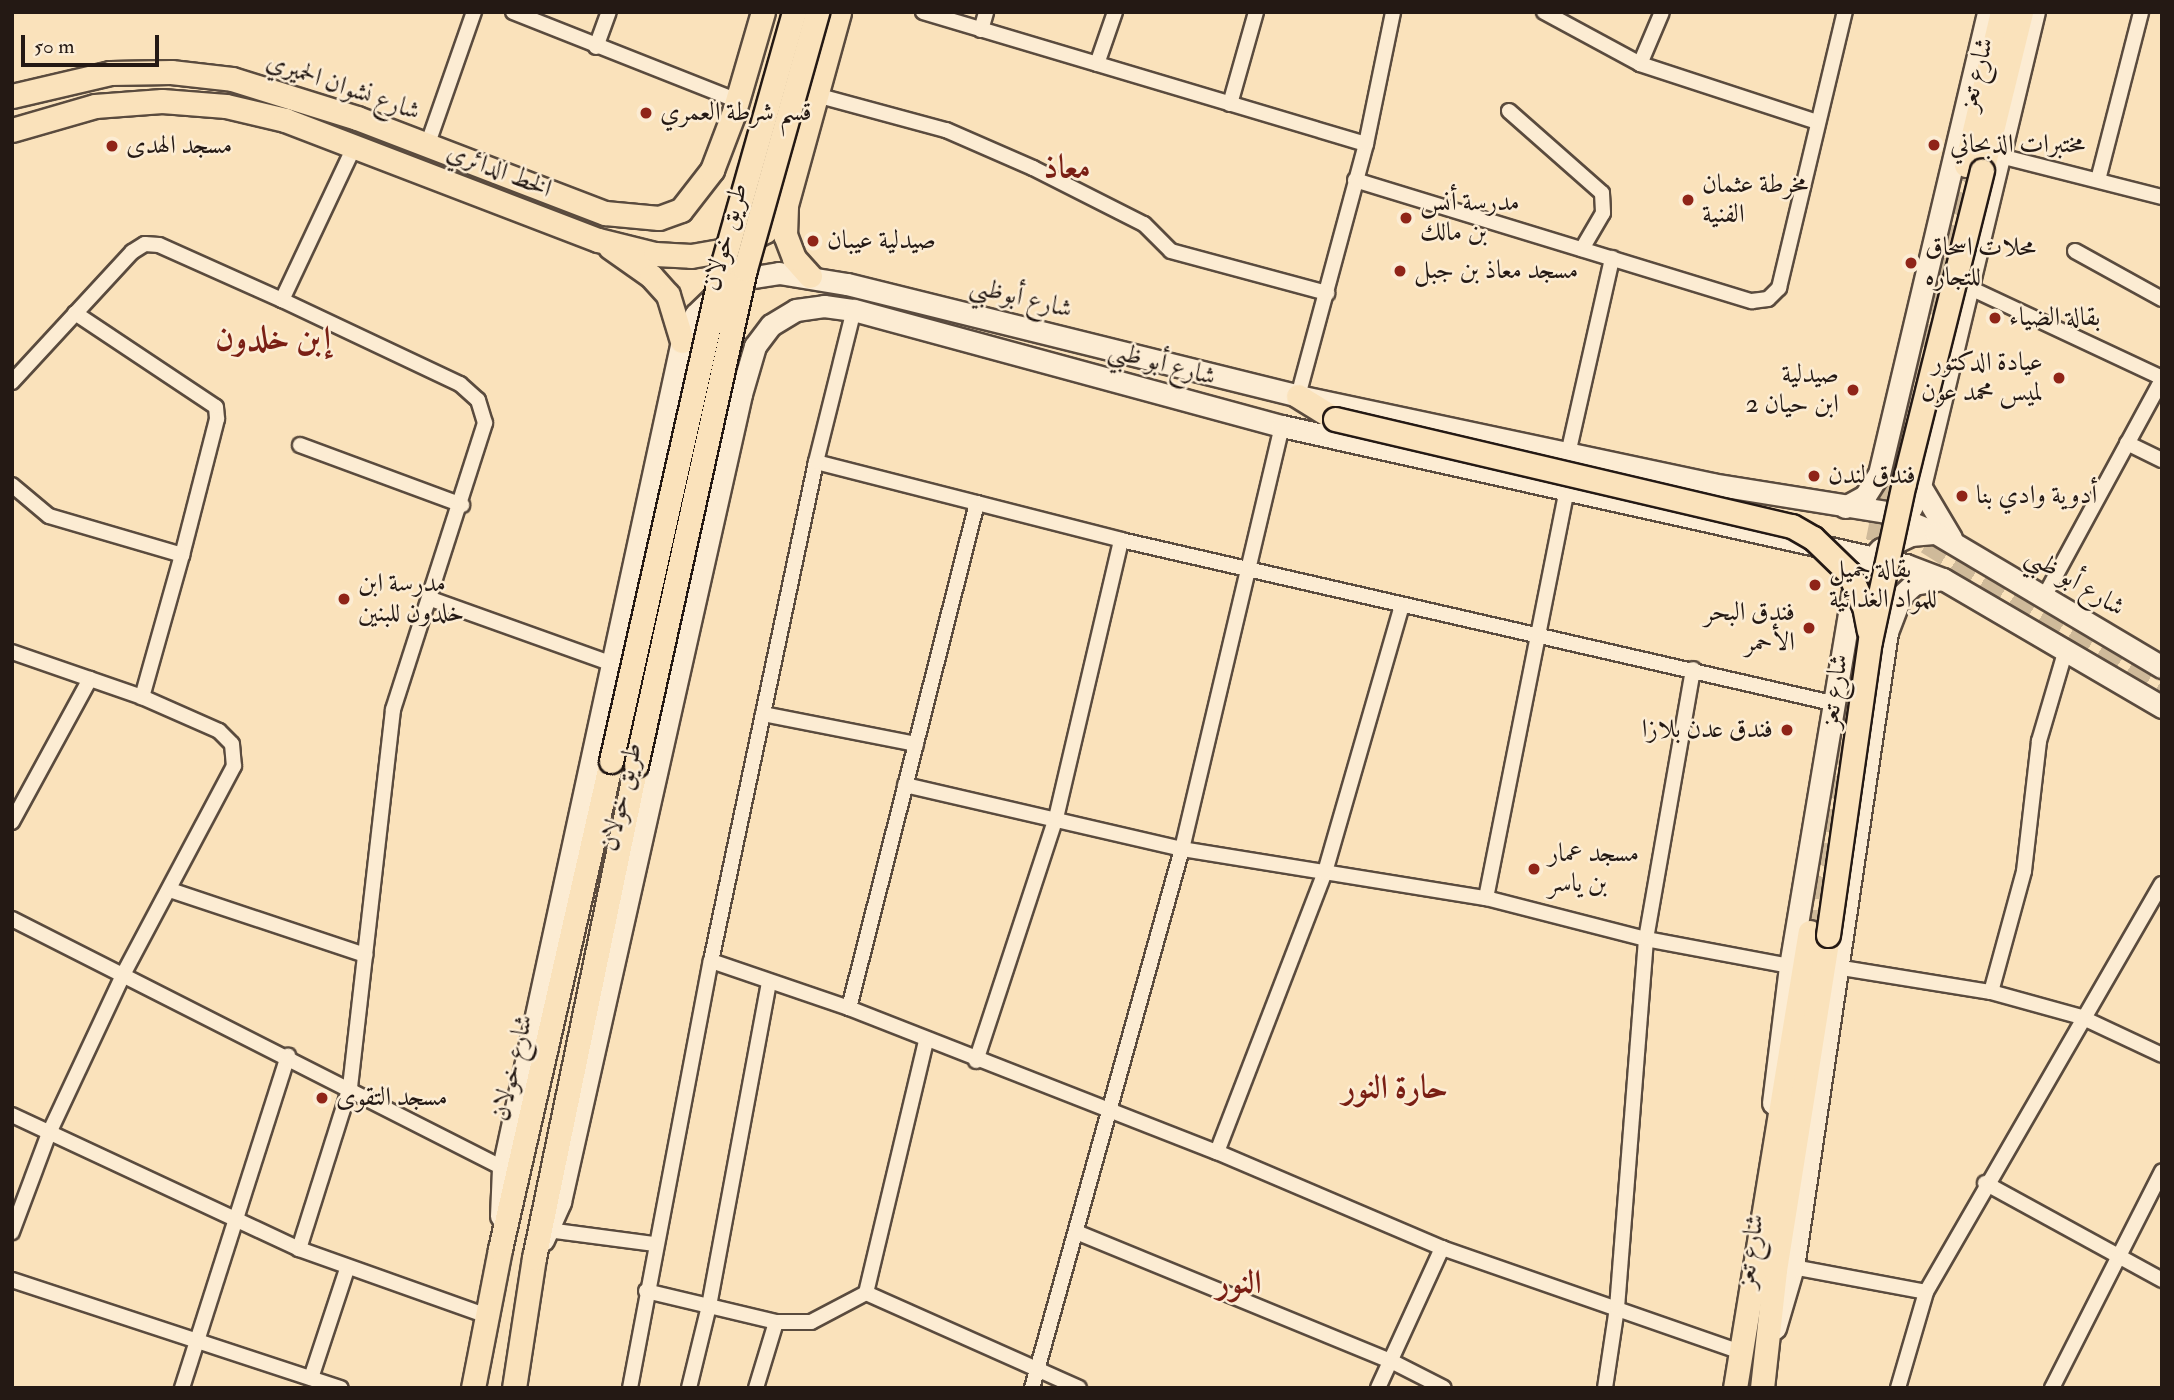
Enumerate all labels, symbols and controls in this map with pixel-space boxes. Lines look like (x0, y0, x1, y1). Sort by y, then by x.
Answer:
scale bar (24, 21, 163, 65)
text: 50 m (34, 33, 75, 60)
street label: شارع تعز (1953, 34, 2001, 114)
street label: شارع نشوان الحميري (262, 46, 424, 128)
place label: قسم شرطة العمري (660, 97, 812, 129)
marker: قسم شرطة العمري (638, 105, 654, 121)
place label: مختبرات الذبحاني (1950, 129, 2085, 161)
place label: مسجد الهدى (126, 130, 232, 162)
marker: مختبرات الذبحاني (1924, 135, 1944, 155)
street label: الخط الدائري (442, 137, 556, 205)
marker: مسجد الهدى (104, 138, 120, 154)
district label: معاذ (1043, 148, 1091, 188)
place label: مخرطة عثمان الفنية (1702, 169, 1808, 230)
street label: طريق خولان (697, 180, 755, 294)
place label: مدرسة أنس بن مالك (1420, 187, 1520, 248)
marker: مخرطة عثمان الفنية (1680, 192, 1696, 208)
marker: مدرسة أنس بن مالك (1398, 210, 1414, 226)
place label: صيدلية عيبان (827, 225, 936, 257)
place label: محلات اسحاق للتجاره (1925, 232, 2036, 294)
marker: صيدلية عيبان (805, 233, 821, 249)
place label: مسجد معاذ بن جبل (1414, 255, 1578, 287)
marker: محلات اسحاق للتجاره (1903, 255, 1919, 271)
marker: مسجد معاذ بن جبل (1392, 263, 1408, 279)
street label: شارع أبوظبي (967, 270, 1075, 326)
place label: بقالة الضياء (2009, 302, 2101, 334)
marker: بقالة الضياء (1987, 310, 2003, 326)
district label: إبن خلدون (215, 319, 331, 359)
street label: شارع أبو ظبي (1105, 335, 1219, 393)
place label: عيادة الدكتور لميس محمد عون (1921, 347, 2043, 408)
place label: صيدلية ابن حيان 2 (1746, 359, 1839, 420)
marker: عيادة الدكتور لميس محمد عون (2049, 368, 2069, 388)
marker: صيدلية ابن حيان 2 (1845, 382, 1861, 398)
place label: فندق لندن (1828, 460, 1916, 492)
marker: فندق لندن (1806, 468, 1822, 484)
place label: أدوية وادي بنا (1976, 480, 2097, 512)
marker: أدوية وادي بنا (1954, 488, 1970, 504)
street label: شارع أبو ظبي (2020, 540, 2130, 624)
place label: بقالة جميل للمواد الغذائية (1829, 554, 1937, 616)
place label: مدرسة ابن خلدون للبنين (358, 568, 464, 630)
marker: بقالة جميل للمواد الغذائية (1807, 577, 1823, 593)
marker: مدرسة ابن خلدون للبنين (336, 591, 352, 607)
place label: فندق البحر الأحمر (1704, 597, 1795, 658)
marker: فندق البحر الأحمر (1801, 620, 1817, 636)
street label: شارع تعز (1814, 652, 1856, 730)
place label: فندق عدن بلازا (1642, 714, 1773, 746)
marker: فندق عدن بلازا (1779, 722, 1795, 738)
street label: طريق خولان (594, 740, 650, 854)
place label: مسجد عمار بن ياسر (1548, 838, 1639, 900)
marker: مسجد عمار بن ياسر (1526, 861, 1542, 877)
street label: شارع خولان (486, 1012, 540, 1124)
district label: حارة النور (1342, 1068, 1448, 1108)
place label: مسجد التقوى (336, 1082, 448, 1114)
marker: مسجد التقوى (314, 1090, 330, 1106)
street label: شارع تعز (1730, 1212, 1772, 1290)
district label: النور (1216, 1263, 1262, 1303)

